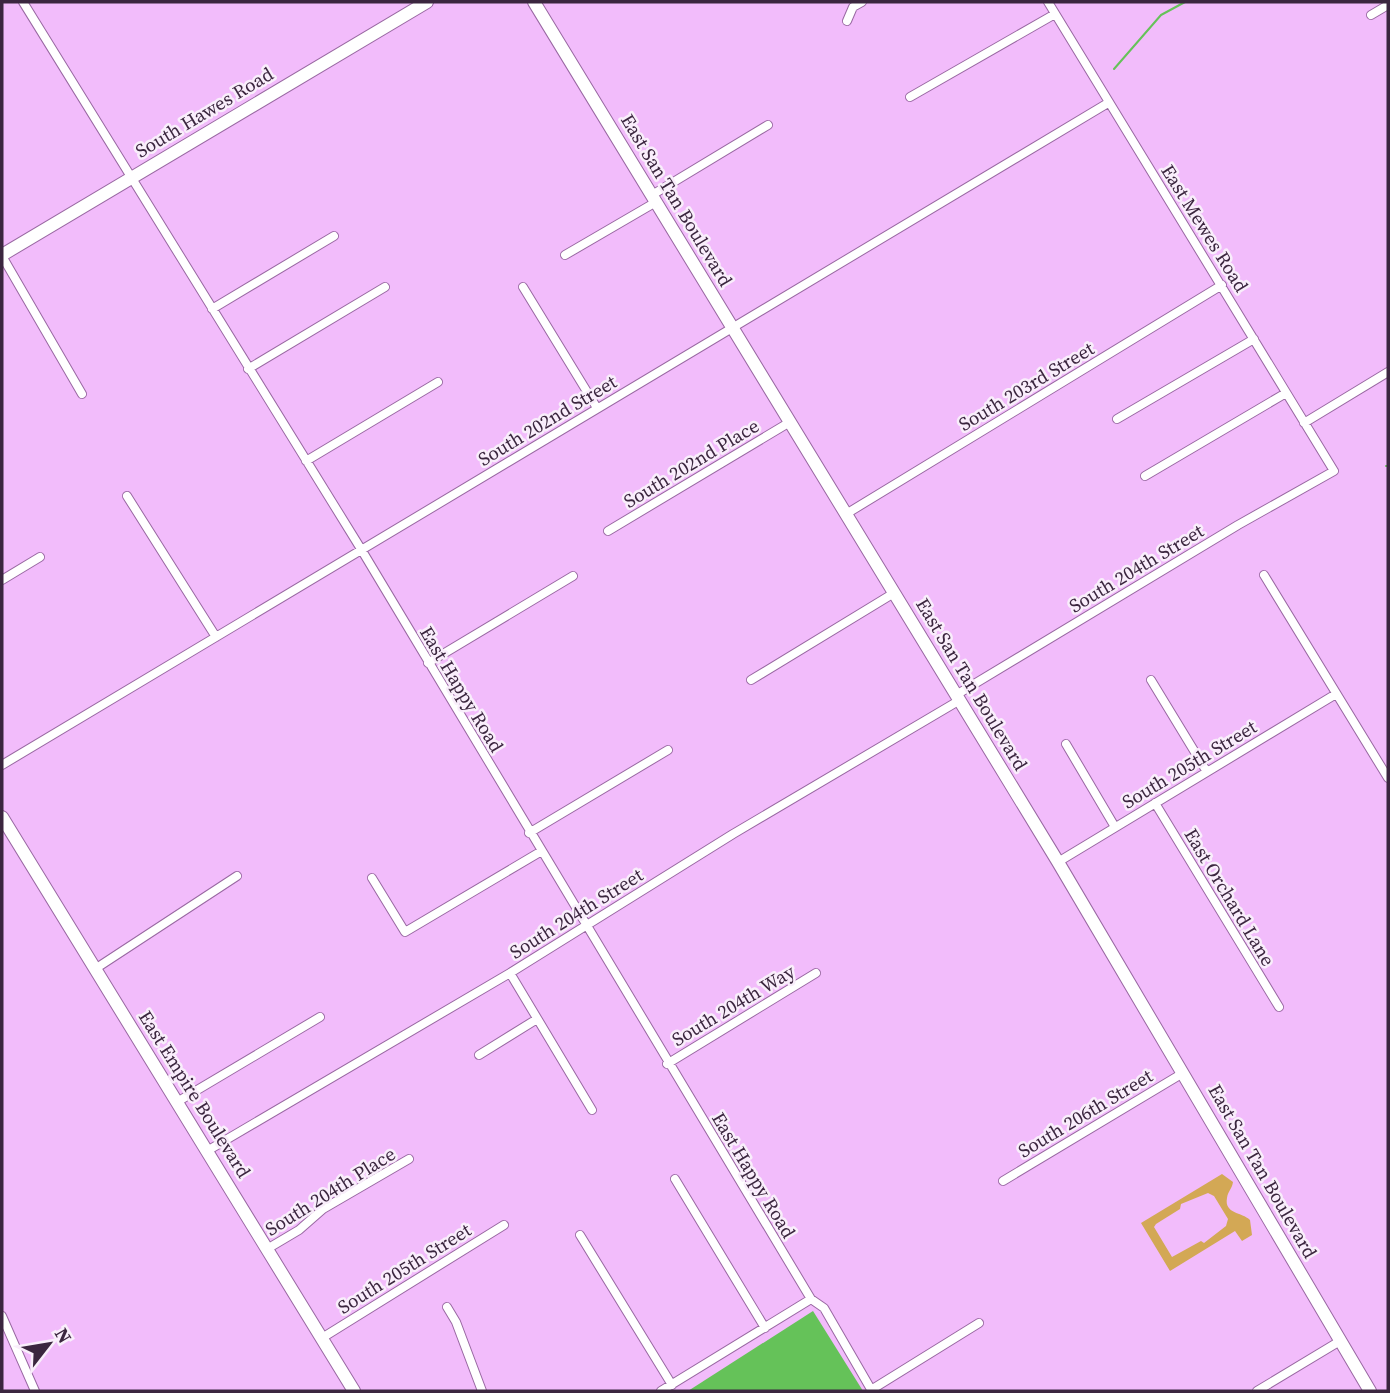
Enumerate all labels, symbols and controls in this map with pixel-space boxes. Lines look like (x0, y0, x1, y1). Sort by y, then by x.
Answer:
street label: South Hawes Road (130, 60, 278, 163)
street label: East San Tan Boulevard (615, 109, 739, 291)
street label: East Mewes Road (1155, 159, 1255, 297)
street label: South 203rd Street (953, 335, 1099, 437)
street label: South 202nd Street (473, 368, 622, 472)
street label: South 202nd Place (618, 412, 764, 514)
street label: South 204th Street (1064, 517, 1209, 618)
street label: East San Tan Boulevard (910, 593, 1034, 775)
street label: East Happy Road (414, 621, 510, 757)
street label: South 205th Street (1117, 713, 1262, 814)
street label: East Orchard Lane (1179, 823, 1281, 971)
street label: South 204th Street (504, 861, 648, 964)
street label: South 204th Way (667, 958, 800, 1052)
street label: East Empire Boulevard (133, 1005, 257, 1183)
street label: South 206th Street (1013, 1062, 1158, 1163)
street label: East San Tan Boulevard (1202, 1079, 1324, 1263)
street label: East Happy Road (706, 1107, 802, 1243)
street label: South 204th Place (260, 1141, 400, 1241)
street label: South 205th Street (332, 1216, 476, 1319)
north arrow (14, 1309, 84, 1379)
text: N (49, 1323, 78, 1348)

